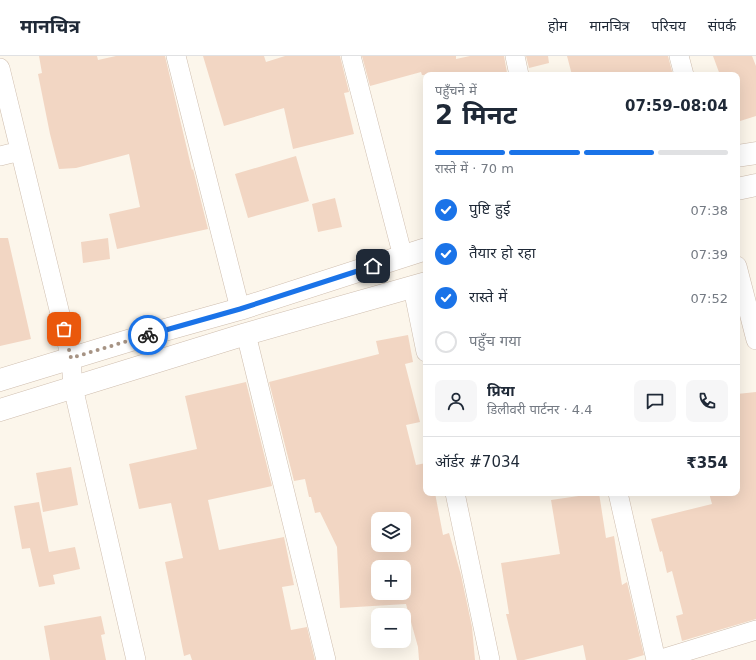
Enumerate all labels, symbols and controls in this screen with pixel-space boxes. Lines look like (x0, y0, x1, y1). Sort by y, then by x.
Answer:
text: मानचित्र (20, 15, 80, 37)
text: होम (548, 18, 567, 34)
text: मानचित्र (589, 18, 630, 34)
text: परिचय (652, 18, 686, 34)
text: संपर्क (708, 18, 736, 34)
text: पहुँचने में (435, 83, 477, 98)
text: 07:59–08:04 (625, 97, 728, 115)
text: 2 मिनट (435, 100, 517, 130)
text: रास्ते में · 70 m (435, 161, 514, 176)
icon: check (435, 199, 457, 221)
text: पुष्टि हुई (469, 200, 510, 218)
text: 07:38 (691, 203, 728, 218)
icon: check (435, 243, 457, 265)
text: तैयार हो रहा (469, 244, 536, 262)
text: 07:39 (691, 247, 728, 262)
pin (356, 249, 390, 283)
icon: home (362, 255, 384, 277)
icon: check (435, 287, 457, 309)
text: रास्ते में (469, 288, 507, 306)
text: 07:52 (691, 291, 728, 306)
pin (47, 312, 81, 346)
courier (128, 315, 168, 355)
icon: bag (53, 318, 75, 340)
icon: bike (137, 324, 159, 346)
text: पहुँच गया (469, 332, 521, 350)
button: person (435, 380, 477, 422)
button: chat (634, 380, 676, 422)
button: phone (686, 380, 728, 422)
text: प्रिया (487, 382, 515, 400)
text: डिलीवरी पार्टनर · 4.4 (487, 402, 592, 417)
text: ऑर्डर #7034 (435, 453, 520, 471)
text: ₹354 (686, 454, 728, 472)
map controls (371, 512, 411, 648)
button: layers (371, 512, 411, 552)
button: + (371, 560, 411, 600)
button: − (371, 608, 411, 648)

